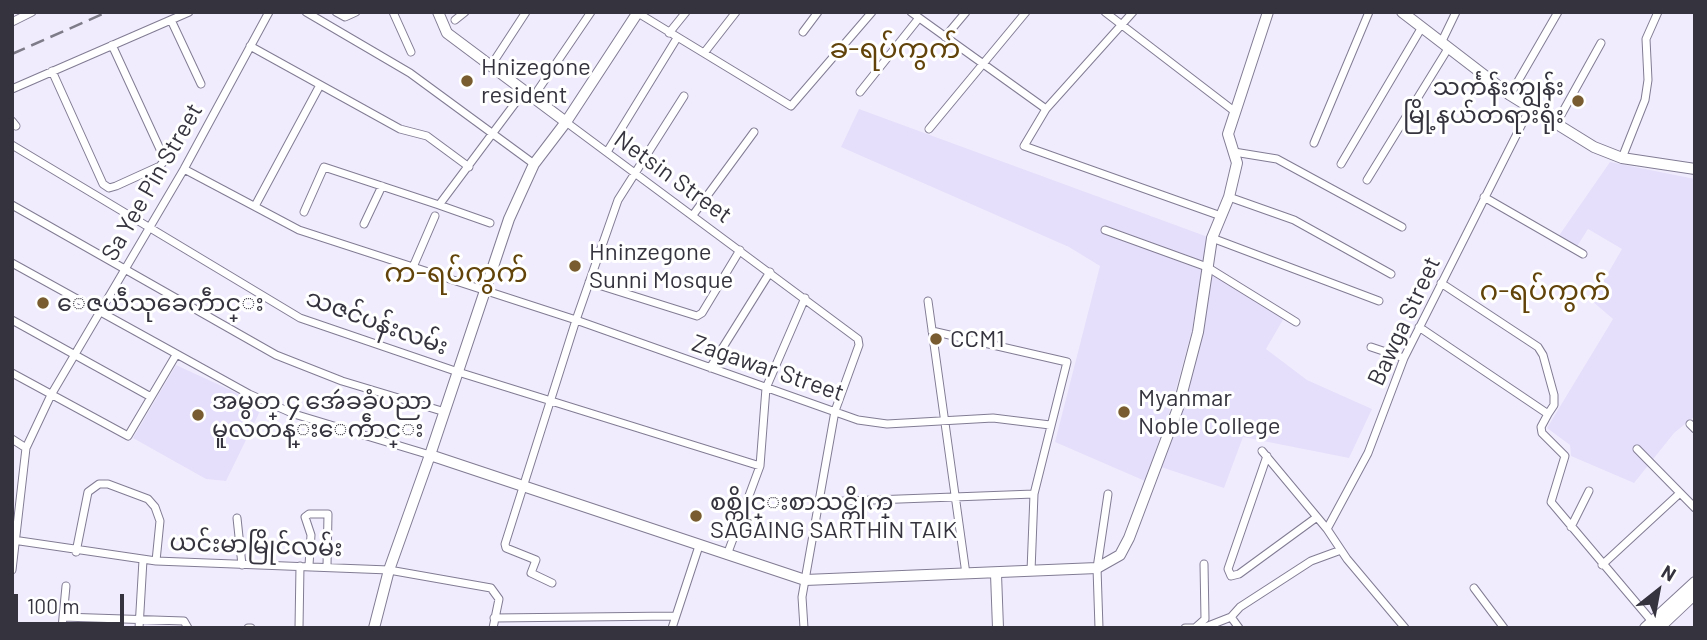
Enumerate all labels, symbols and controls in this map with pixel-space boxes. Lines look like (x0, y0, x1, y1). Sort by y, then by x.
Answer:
district label: ခ-ရပ်ကွက် (829, 32, 961, 66)
place label: Hnizegone resident (481, 53, 591, 109)
marker: Hnizegone resident (459, 73, 475, 89)
place label: သင်္ကန်းကျွန်း မြို့နယ်တရားရုံး (1403, 73, 1564, 129)
marker: သင်္ကန်းကျွန်း မြို့နယ်တရားရုံး (1570, 93, 1586, 109)
street label: Sa Yee Pin Street (95, 98, 209, 266)
street label: Netsin Street (609, 125, 737, 229)
place label: Hninzegone Sunni Mosque (589, 238, 733, 294)
street label: Bawga Street (1362, 252, 1446, 390)
district label: က-ရပ်ကွက် (384, 256, 528, 290)
marker: Hninzegone Sunni Mosque (567, 258, 583, 274)
district label: ဂ-ရပ်ကွက် (1480, 274, 1610, 308)
street label: သဇင်ပန်းလမ်း (302, 283, 452, 361)
place label: ေဇယဵသုခေကဵာင္း (57, 289, 264, 317)
marker: ေဇယဵသုခေကဵာင္း (35, 295, 51, 311)
place label: CCM1 (950, 325, 1005, 353)
street label: Zagawar Street (688, 329, 848, 407)
marker: CCM1 (928, 331, 944, 347)
place label: Myanmar Noble College (1138, 384, 1281, 440)
place label: အမွတ္ ၄ အေဴခခံပညာ မူလတန္းေကဵာင္း (212, 387, 432, 443)
marker: Myanmar Noble College (1116, 404, 1132, 420)
marker: အမွတ္ ၄ အေဴခခံပညာ မူလတန္းေကဵာင္း (190, 407, 206, 423)
place label: စစ္ကိုင္းစာသင္တိုက္ SAGAING SARTHIN TAIK (710, 488, 957, 544)
marker: စစ္ကိုင္းစာသင္တိုက္ SAGAING SARTHIN TAIK (688, 508, 704, 524)
street label: ယင်းမာမြိုင်လမ်း (169, 528, 343, 562)
north arrow (1623, 556, 1693, 626)
text: N (1658, 559, 1680, 586)
scale bar (18, 580, 128, 624)
text: 100 m (27, 593, 80, 618)

